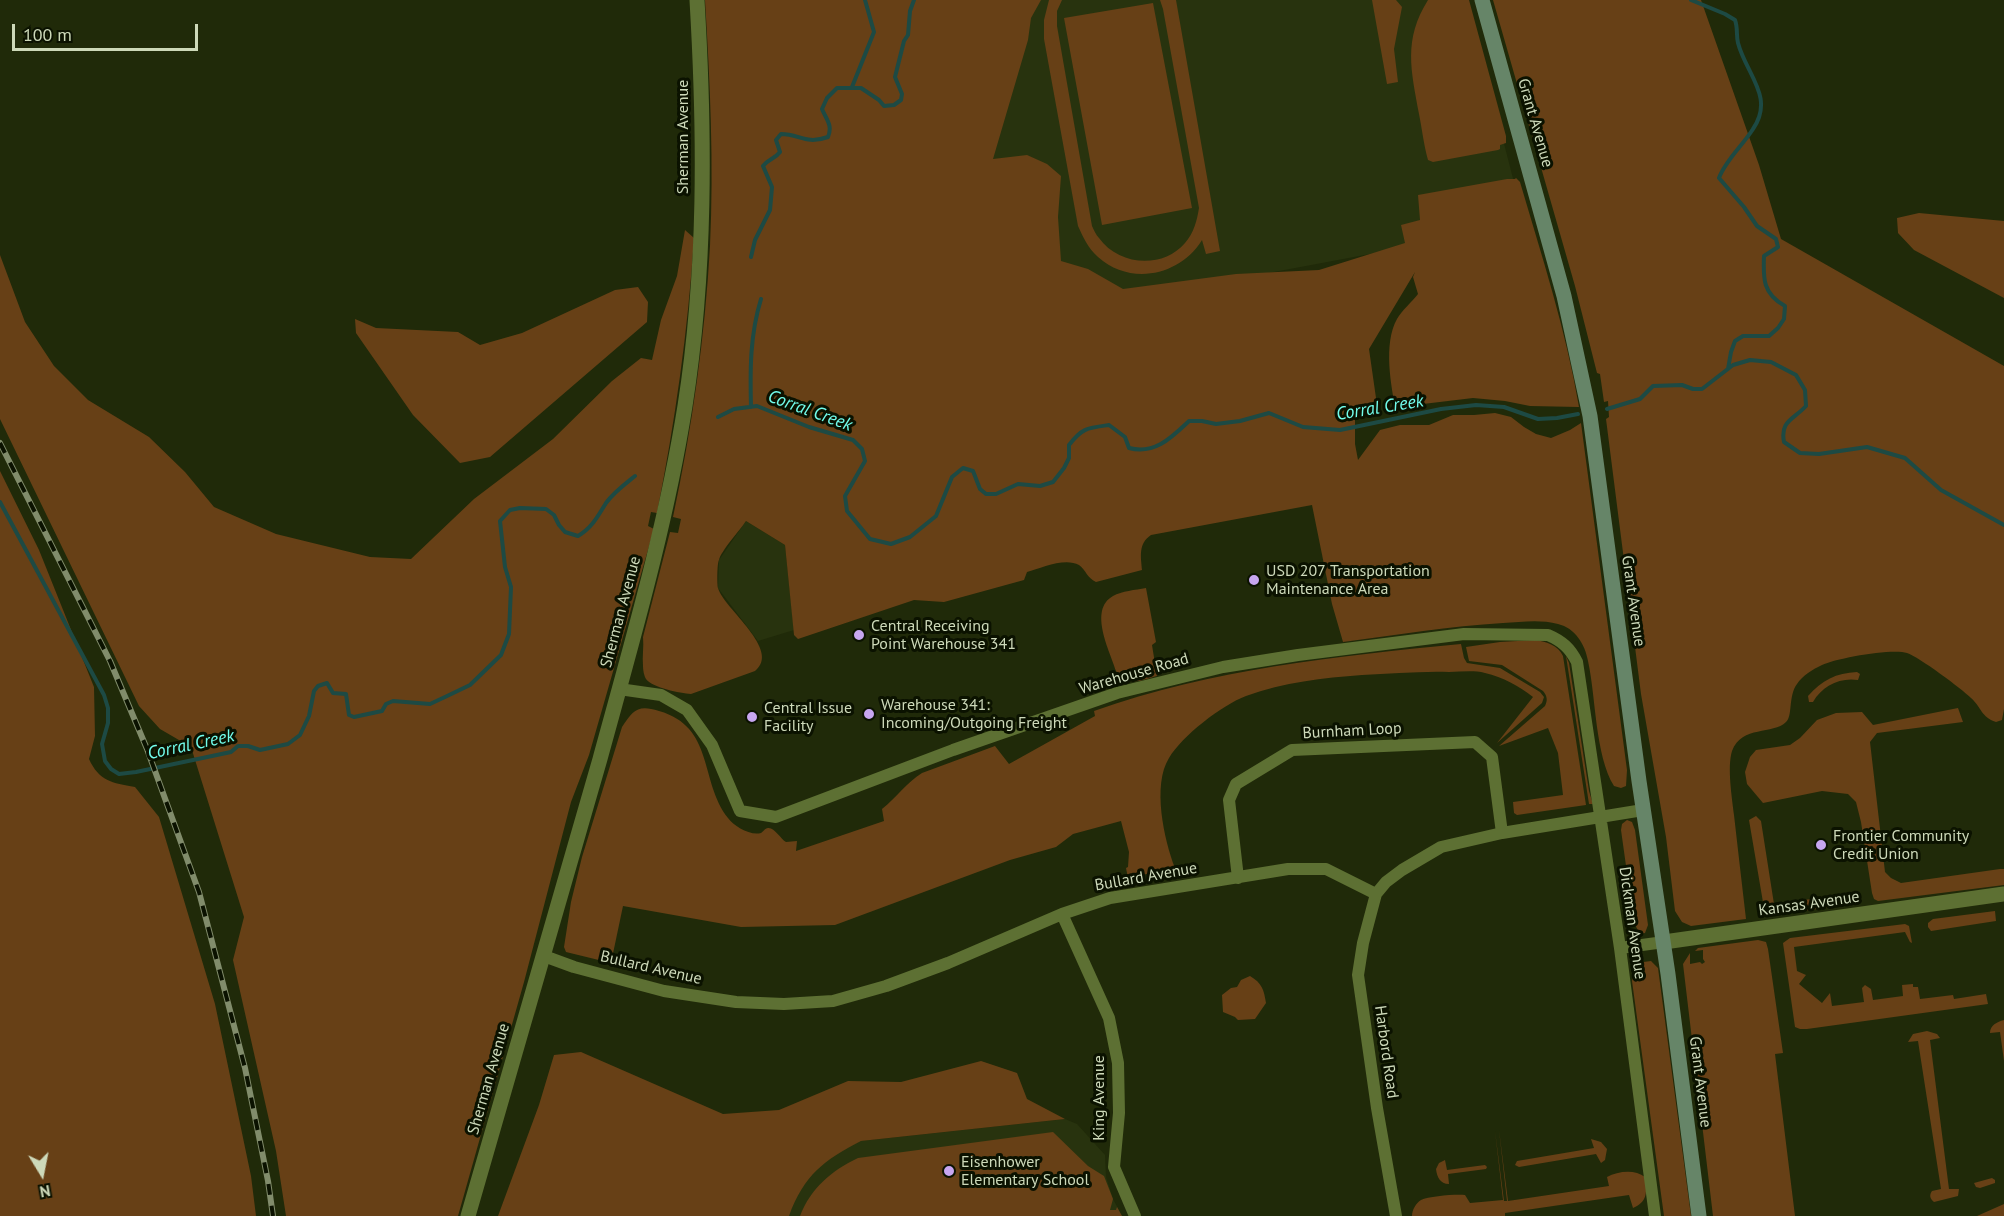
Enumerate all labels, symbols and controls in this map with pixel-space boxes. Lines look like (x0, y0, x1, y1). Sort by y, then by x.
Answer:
scale bar (15, 12, 201, 50)
text: 100 m (23, 23, 72, 46)
street label: Grant Avenue (1513, 76, 1557, 170)
street label: Sherman Avenue (673, 80, 693, 194)
water label: Corral Creek (765, 386, 855, 436)
water label: Corral Creek (1335, 390, 1425, 426)
street label: Sherman Avenue (597, 554, 645, 670)
street label: Grant Avenue (1617, 554, 1649, 648)
place label: USD 207 Transportation Maintenance Area (1266, 561, 1430, 599)
marker: USD 207 Transportation Maintenance Area (1247, 573, 1261, 587)
place label: Central Receiving Point Warehouse 341 (871, 616, 1016, 654)
marker: Central Receiving Point Warehouse 341 (852, 628, 866, 642)
street label: Warehouse Road (1077, 649, 1191, 699)
place label: Warehouse 341: Incoming/Outgoing Freight (881, 695, 1067, 733)
place label: Central Issue Facility (764, 698, 852, 736)
marker: Warehouse 341: Incoming/Outgoing Freight (862, 707, 876, 721)
marker: Central Issue Facility (745, 710, 759, 724)
street label: Burnham Loop (1302, 719, 1402, 743)
water label: Corral Creek (146, 725, 236, 765)
place label: Frontier Community Credit Union (1833, 826, 1969, 864)
marker: Frontier Community Credit Union (1814, 838, 1828, 852)
street label: Bullard Avenue (1093, 859, 1199, 895)
street label: Dickman Avenue (1615, 865, 1649, 981)
street label: Kansas Avenue (1757, 887, 1861, 921)
street label: Bullard Avenue (598, 947, 704, 989)
street label: Harbord Road (1370, 1004, 1402, 1100)
street label: Sherman Avenue (464, 1021, 514, 1137)
street label: Grant Avenue (1685, 1035, 1715, 1129)
street label: King Avenue (1089, 1055, 1109, 1141)
north arrow (12, 1144, 72, 1204)
place label: Eisenhower Elementary School (961, 1152, 1089, 1190)
marker: Eisenhower Elementary School (942, 1164, 956, 1178)
text: N (38, 1181, 52, 1202)

